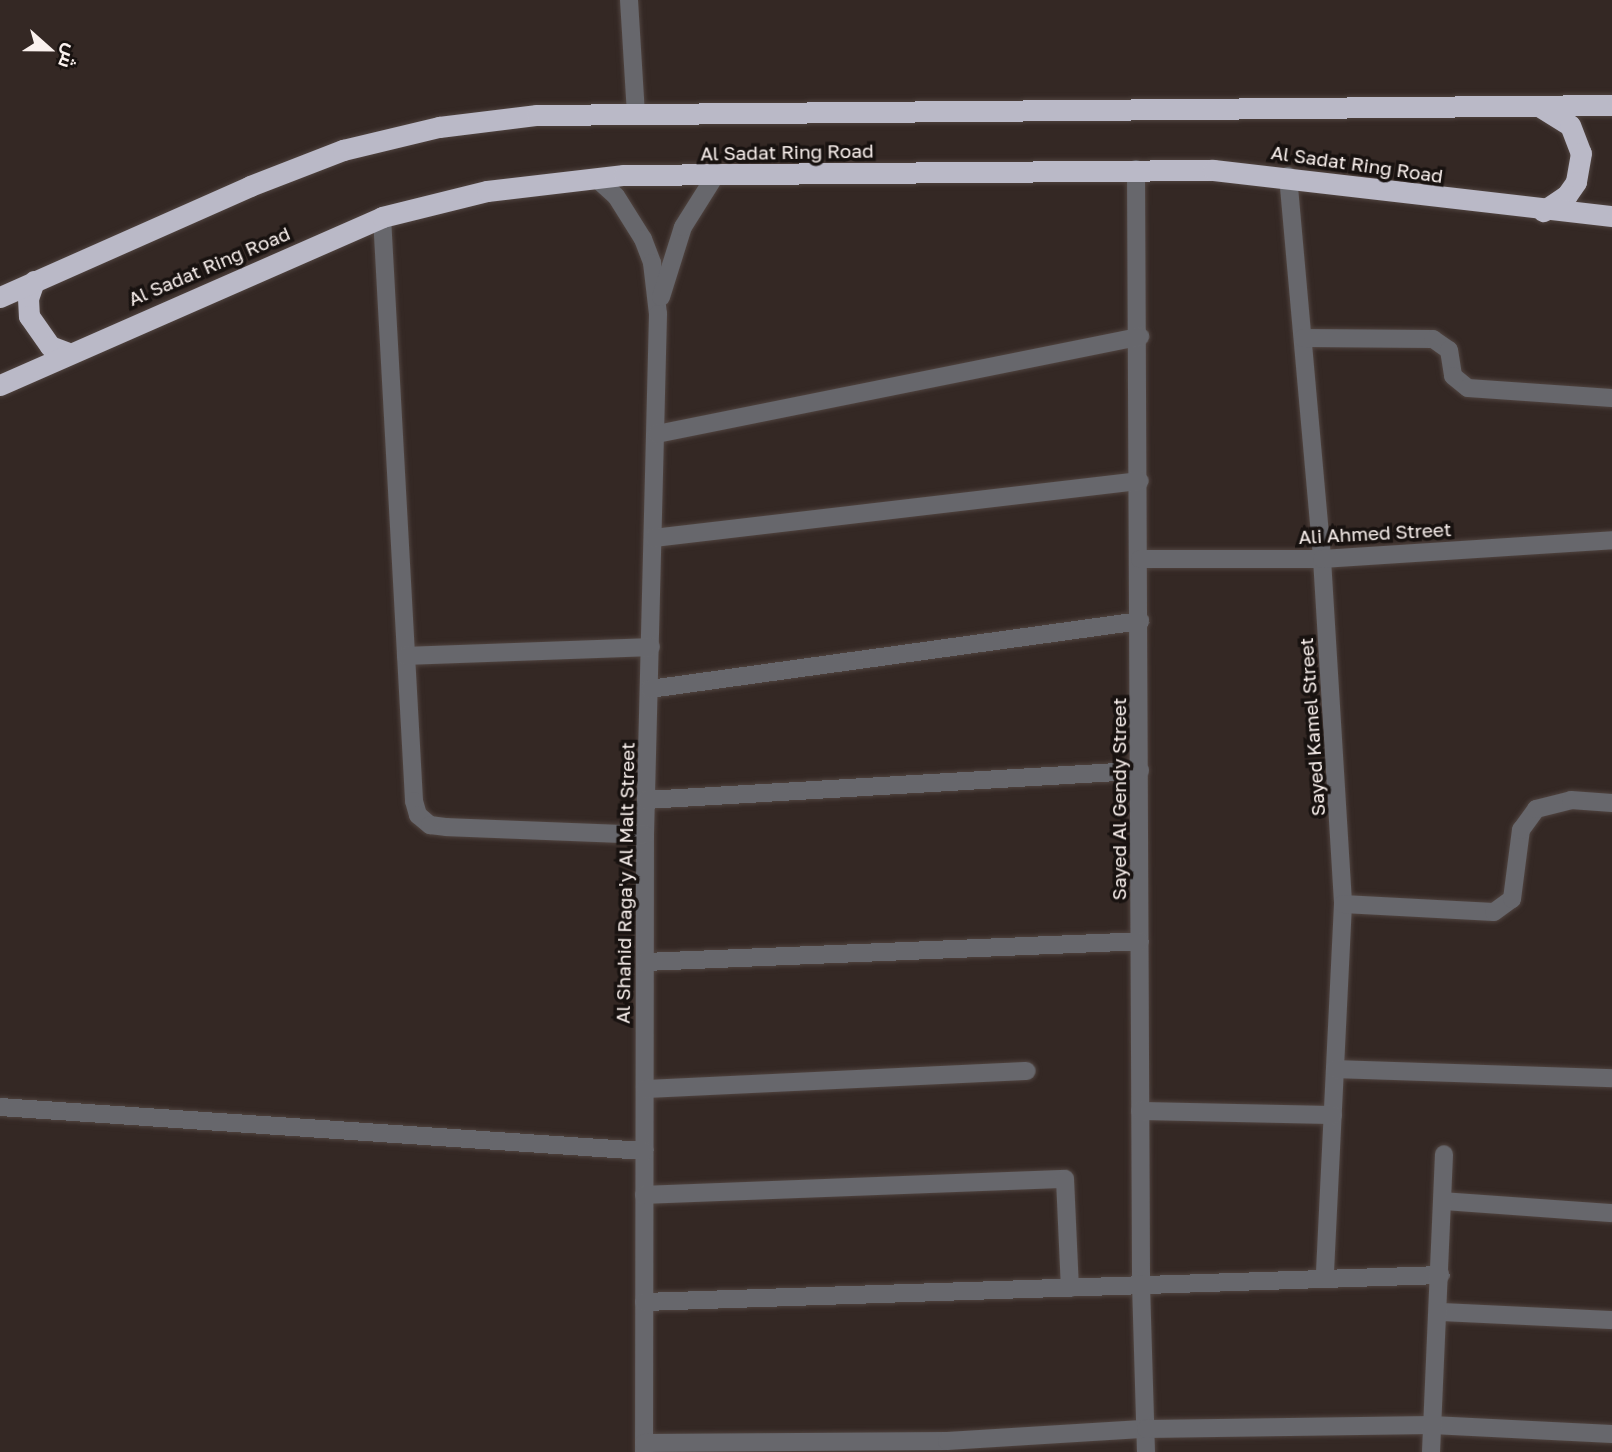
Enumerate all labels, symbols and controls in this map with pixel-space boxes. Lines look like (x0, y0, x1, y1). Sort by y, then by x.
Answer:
north arrow (14, 14, 84, 84)
text: ش (54, 41, 84, 72)
street label: Al Sadat Ring Road (700, 139, 874, 165)
street label: Al Sadat Ring Road (1270, 141, 1444, 187)
street label: Al Sadat Ring Road (125, 222, 293, 310)
street label: Ali Ahmed Street (1298, 518, 1452, 548)
street label: Sayed Kamel Street (1294, 637, 1330, 817)
street label: Sayed Al Gendy Street (1108, 698, 1130, 900)
street label: Al Shahid Raga'y Al Malt Street (611, 742, 639, 1024)

